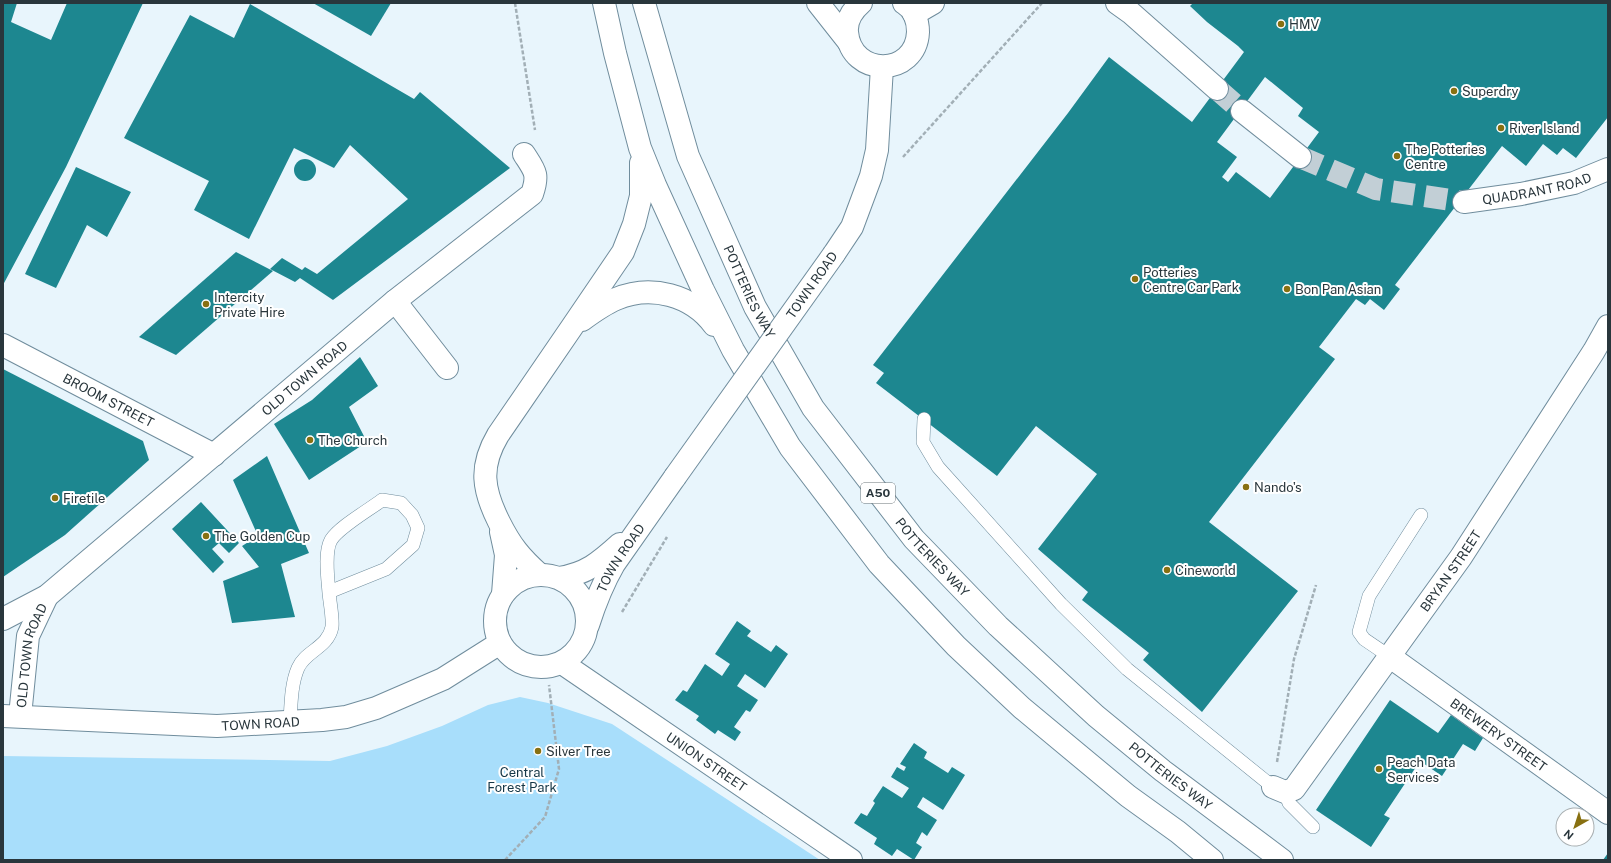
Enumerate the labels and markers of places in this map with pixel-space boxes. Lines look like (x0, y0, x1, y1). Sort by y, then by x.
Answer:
place label: HMV (1289, 17, 1319, 32)
marker: HMV (1276, 19, 1286, 29)
place label: Superdry (1462, 84, 1519, 99)
marker: Superdry (1449, 86, 1459, 96)
place label: River Island (1509, 121, 1580, 136)
marker: River Island (1496, 123, 1506, 133)
place label: The Potteries Centre (1405, 142, 1485, 172)
marker: The Potteries Centre (1392, 151, 1402, 161)
place label: Potteries Centre Car Park (1143, 265, 1239, 295)
marker: Potteries Centre Car Park (1130, 274, 1140, 284)
place label: Bon Pan Asian (1295, 282, 1381, 297)
marker: Bon Pan Asian (1282, 284, 1292, 294)
place label: Intercity Private Hire (214, 290, 285, 320)
marker: Intercity Private Hire (201, 299, 211, 309)
place label: The Church (318, 433, 387, 448)
marker: The Church (305, 435, 315, 445)
place label: Nando's (1254, 480, 1302, 495)
marker: Nando's (1241, 482, 1251, 492)
place label: Firetile (63, 491, 105, 506)
marker: Firetile (50, 493, 60, 503)
place label: The Golden Cup (214, 529, 311, 544)
marker: The Golden Cup (201, 531, 211, 541)
place label: Cineworld (1175, 563, 1236, 578)
marker: Cineworld (1162, 565, 1172, 575)
place label: Silver Tree (546, 744, 611, 759)
marker: Silver Tree (533, 746, 543, 756)
place label: Peach Data Services (1387, 755, 1455, 785)
marker: Peach Data Services (1374, 764, 1384, 774)

